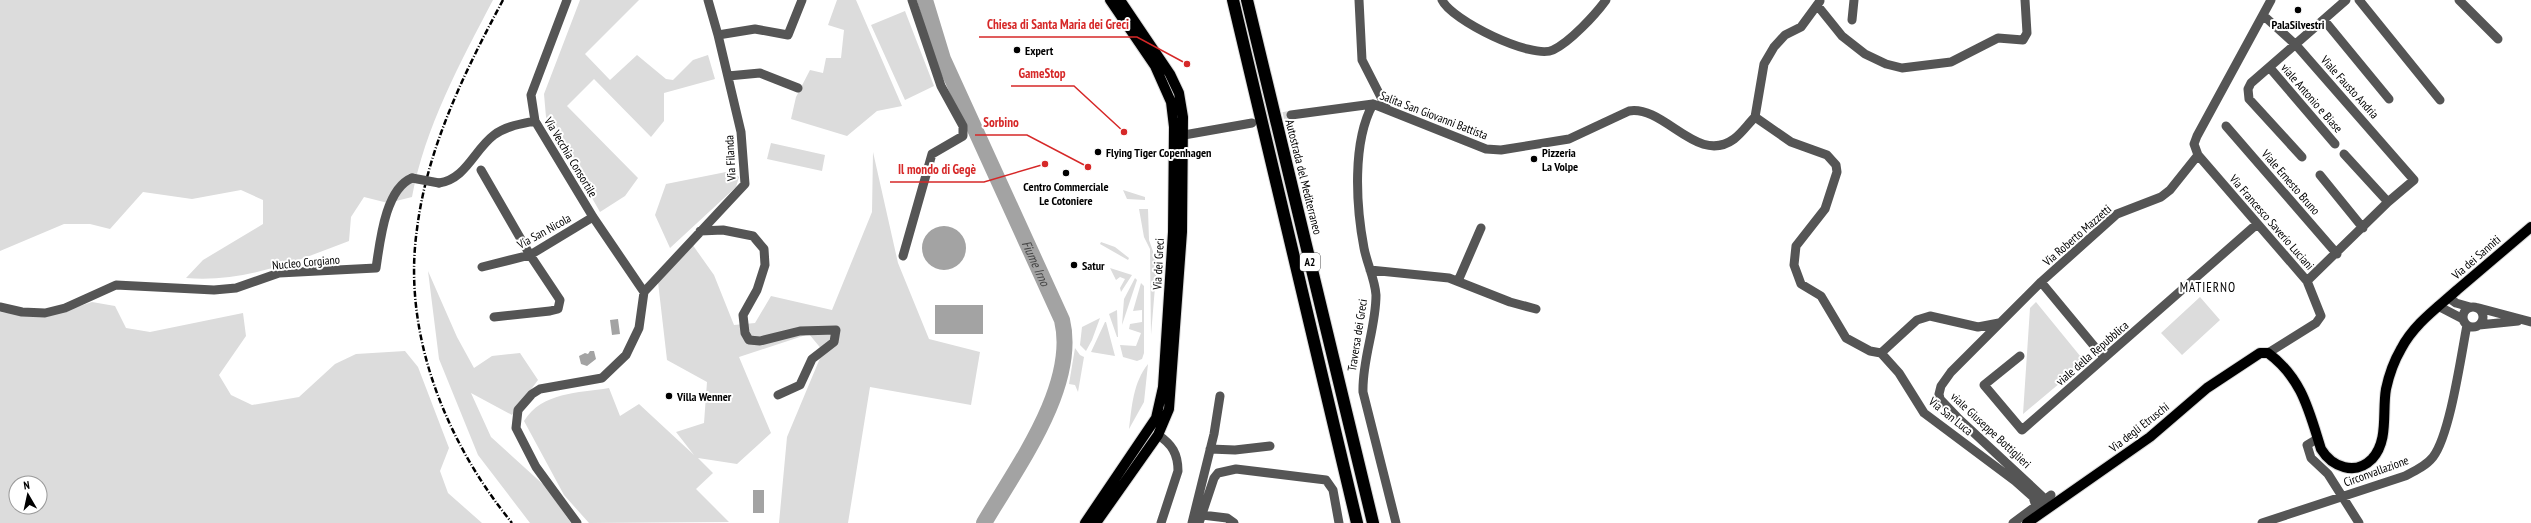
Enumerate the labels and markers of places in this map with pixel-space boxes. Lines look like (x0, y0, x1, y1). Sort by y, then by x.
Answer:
marker: PalaSilvestri (2293, 5, 2303, 15)
callout: Chiesa di Santa Maria dei Greci (979, 12, 1137, 37)
place label: PalaSilvestri (2272, 17, 2325, 32)
place label: Expert (1025, 43, 1054, 58)
marker: Expert (1012, 45, 1022, 55)
callout: GameStop (1011, 61, 1074, 86)
callout: Sorbino (975, 110, 1027, 135)
place label: Flying Tiger Copenhagen (1106, 145, 1211, 160)
place label: Pizzeria La Volpe (1542, 145, 1578, 174)
marker: Flying Tiger Copenhagen (1093, 147, 1103, 157)
marker: Pizzeria La Volpe (1529, 154, 1539, 164)
callout: Il mondo di Gegè (890, 157, 984, 182)
marker: Centro Commerciale Le Cotoniere (1061, 168, 1071, 178)
place label: Centro Commerciale Le Cotoniere (1023, 179, 1109, 208)
place label: Satur (1082, 258, 1105, 273)
marker: Satur (1069, 260, 1079, 270)
place label: Villa Wenner (676, 389, 732, 404)
marker: Villa Wenner (664, 391, 674, 401)

